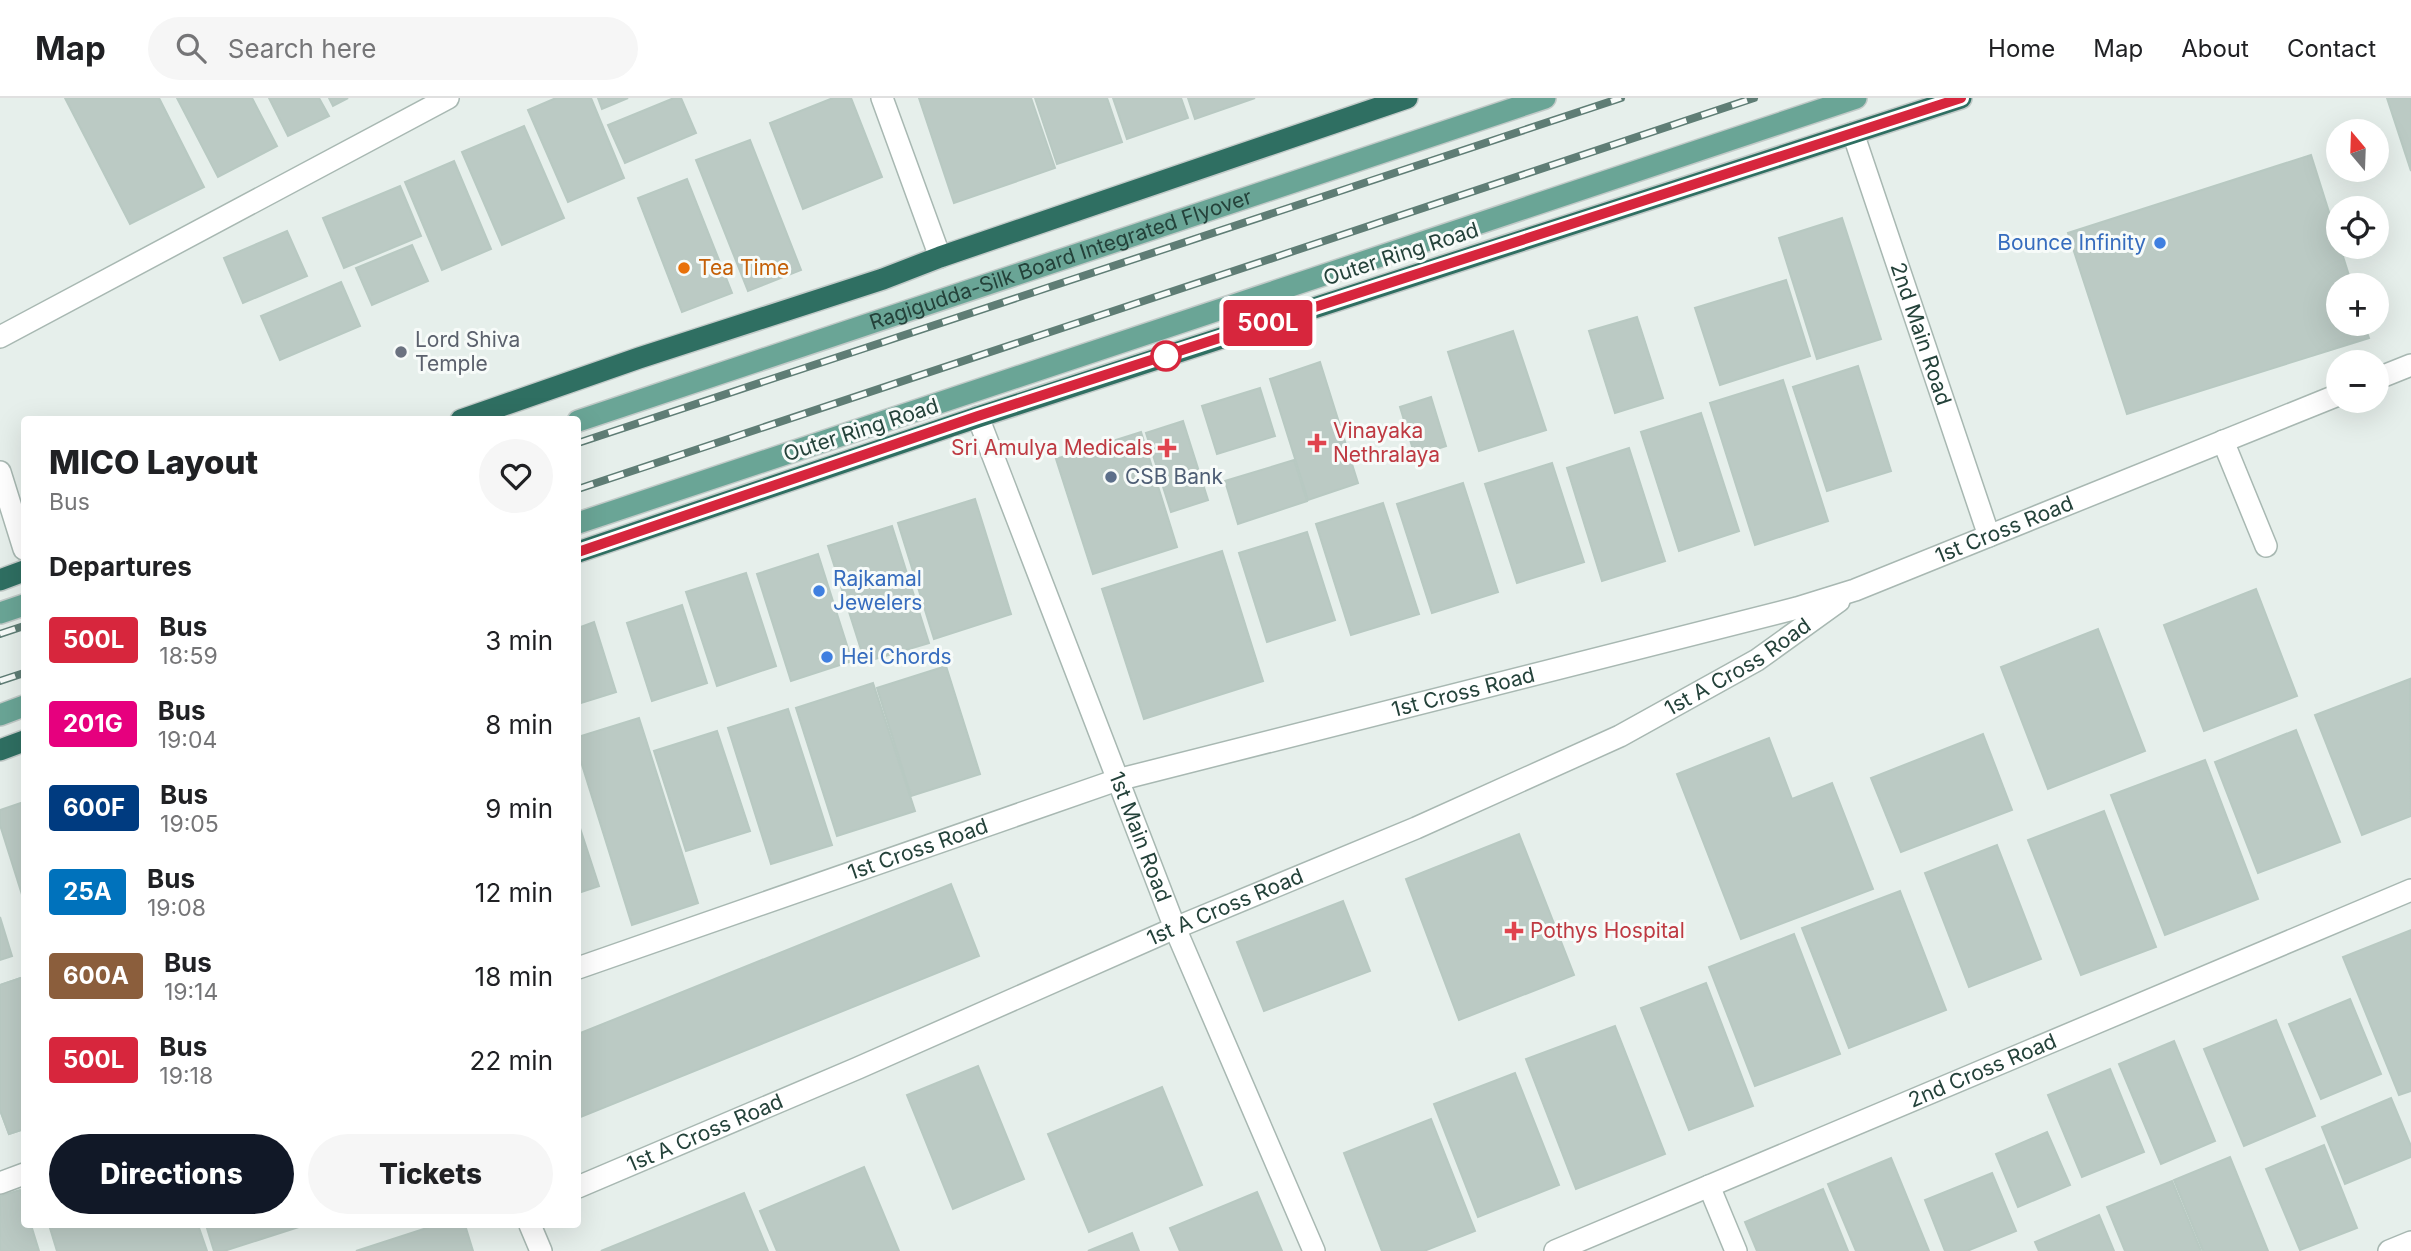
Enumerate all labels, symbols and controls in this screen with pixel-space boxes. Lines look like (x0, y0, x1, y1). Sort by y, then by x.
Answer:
search box (148, 17, 638, 80)
text: Map (35, 28, 106, 68)
icon: search (172, 29, 210, 67)
text: Search here (228, 33, 376, 64)
text: Home (1988, 34, 2055, 63)
text: Map (2093, 34, 2143, 63)
text: About (2181, 34, 2249, 63)
text: Contact (2287, 34, 2376, 63)
north arrow (2326, 119, 2389, 182)
map controls (2326, 119, 2389, 413)
street label: Ragigudda-Silk Board Integrated Flyover (866, 184, 1255, 335)
button: locate (2326, 196, 2389, 259)
street label: Outer Ring Road (1320, 217, 1482, 290)
place label: Bounce Infinity (1997, 230, 2146, 255)
marker: Bounce Infinity (2152, 235, 2168, 251)
place label: Tea Time (698, 255, 789, 280)
street label: 2nd Main Road (1886, 259, 1957, 408)
marker: Tea Time (676, 260, 692, 276)
button: + (2326, 273, 2389, 336)
line badge: 500L (1219, 300, 1317, 346)
text: 500L (1237, 308, 1299, 337)
place label: Lord Shiva Temple (415, 327, 520, 376)
unlabelled marker (1151, 341, 1181, 371)
marker: Lord Shiva Temple (393, 344, 409, 360)
button: − (2326, 350, 2389, 413)
street label: Outer Ring Road (780, 393, 942, 466)
place label: Vinayaka Nethralaya (1333, 418, 1440, 467)
marker: Vinayaka Nethralaya (1307, 433, 1327, 453)
place label: Sri Amulya Medicals (951, 435, 1153, 460)
button: heart (479, 439, 553, 513)
marker: Sri Amulya Medicals (1159, 440, 1175, 456)
text: MICO Layout (49, 442, 258, 482)
place label: CSB Bank (1125, 464, 1223, 489)
marker: CSB Bank (1103, 469, 1119, 485)
text: Bus (49, 488, 90, 516)
street label: 1st Cross Road (1931, 490, 2077, 568)
text: Departures (49, 551, 192, 582)
place label: Rajkamal Jewelers (833, 566, 922, 615)
marker: Rajkamal Jewelers (811, 583, 827, 599)
text: Bus (159, 611, 207, 642)
street label: 1st A Cross Road (1660, 612, 1815, 721)
text: 500L (63, 625, 124, 654)
text: 3 min (485, 625, 553, 656)
text: 18:59 (159, 642, 218, 670)
place label: Hei Chords (841, 644, 952, 669)
marker: Hei Chords (819, 649, 835, 665)
street label: 1st Cross Road (1389, 662, 1537, 722)
text: Bus (158, 695, 206, 726)
text: 201G (63, 709, 123, 738)
text: 8 min (485, 709, 553, 740)
text: 19:04 (158, 726, 217, 754)
street label: 1st Main Road (1104, 768, 1177, 905)
text: Bus (160, 779, 208, 810)
text: 600F (63, 793, 125, 822)
text: 9 min (485, 793, 553, 824)
text: 19:05 (160, 810, 219, 838)
street label: 1st Cross Road (844, 813, 991, 885)
text: Bus (147, 863, 195, 894)
street label: 1st A Cross Road (1143, 863, 1307, 951)
text: 25A (63, 877, 112, 906)
text: 12 min (475, 877, 553, 908)
text: 19:08 (147, 894, 206, 922)
place label: Pothys Hospital (1530, 918, 1685, 943)
marker: Pothys Hospital (1504, 921, 1524, 941)
text: Bus (164, 947, 212, 978)
text: 600A (63, 961, 129, 990)
text: 18 min (475, 961, 553, 992)
text: 19:14 (164, 978, 218, 1006)
street label: 2nd Cross Road (1905, 1028, 2060, 1113)
text: Bus (159, 1031, 207, 1062)
text: 500L (63, 1045, 124, 1074)
text: 22 min (470, 1045, 553, 1076)
text: 19:18 (159, 1062, 213, 1090)
street label: 1st A Cross Road (623, 1088, 787, 1177)
button: Directions (49, 1134, 294, 1214)
button: Tickets (308, 1134, 553, 1214)

